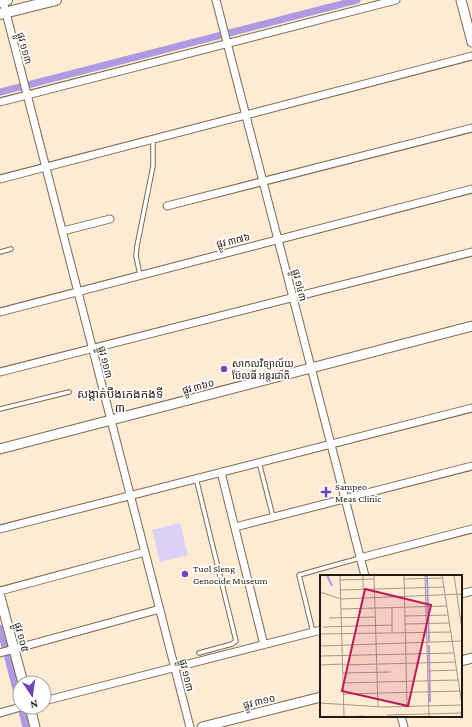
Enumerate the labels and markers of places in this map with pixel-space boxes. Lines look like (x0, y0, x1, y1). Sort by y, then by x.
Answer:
place label: សាកលវិទ្យាល័យ ប៊ែលធី អន្តរជាតិ (232, 357, 294, 382)
marker: សាកលវិទ្យាល័យ ប៊ែលធី អន្តរជាតិ (219, 364, 229, 374)
place label: Sampeo Meas Clinic (335, 481, 382, 504)
marker: Sampeo Meas Clinic (320, 486, 332, 498)
place label: Tuol Sleng Genocide Museum (193, 563, 268, 586)
marker: Tuol Sleng Genocide Museum (180, 569, 190, 579)

